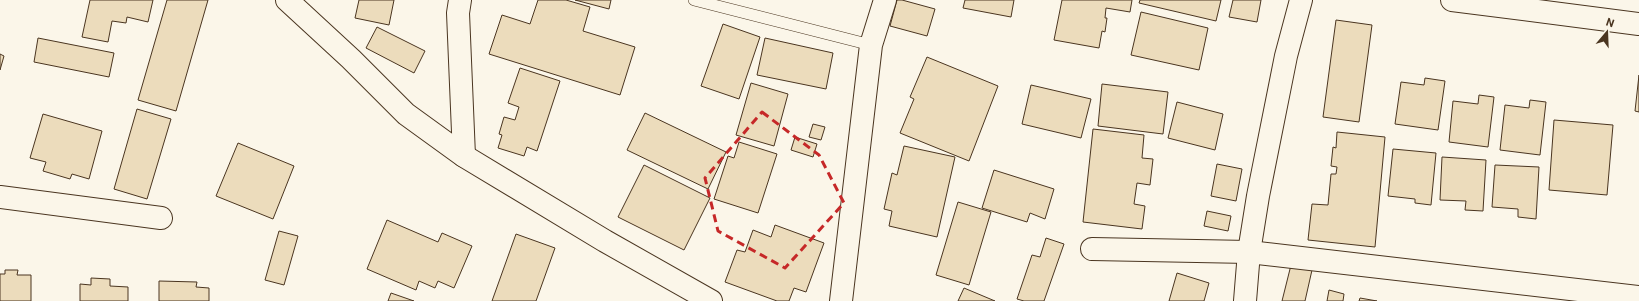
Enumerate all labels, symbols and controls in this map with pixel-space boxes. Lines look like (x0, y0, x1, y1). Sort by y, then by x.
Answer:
north arrow (1587, 12, 1627, 52)
text: N (1604, 16, 1616, 31)

